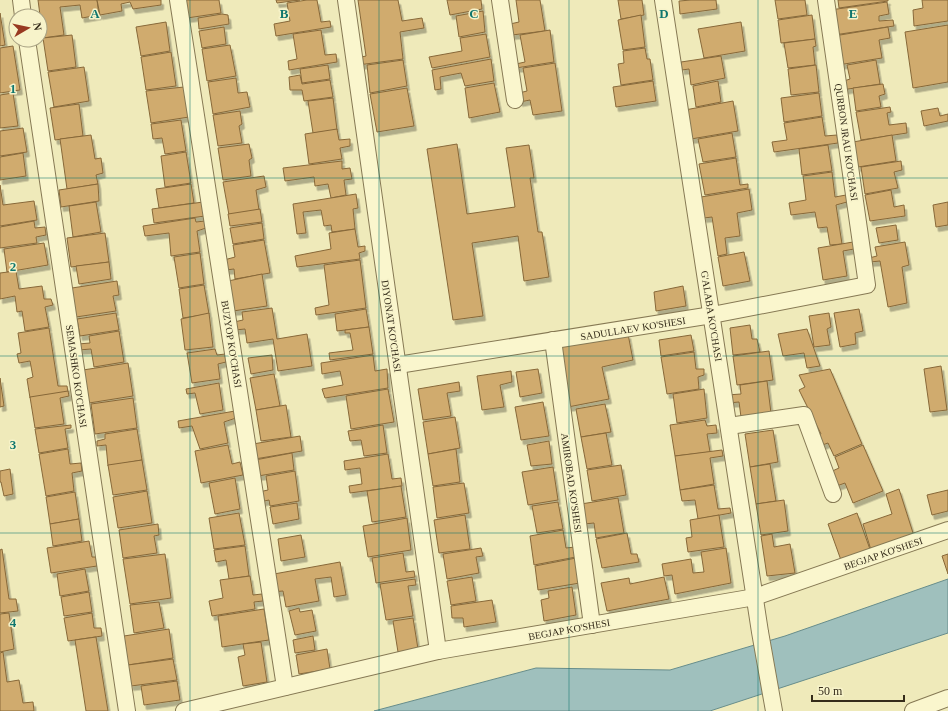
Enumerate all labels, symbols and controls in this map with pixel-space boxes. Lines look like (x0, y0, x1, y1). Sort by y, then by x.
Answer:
text: A (90, 6, 100, 21)
text: B (280, 6, 289, 21)
text: C (469, 6, 479, 21)
text: D (659, 6, 669, 21)
text: E (849, 6, 857, 21)
north arrow (8, 8, 48, 48)
text: N (31, 22, 44, 31)
text: 1 (10, 81, 16, 96)
street label: QURBON JRAU KO'CHASI (833, 83, 860, 202)
text: 2 (10, 259, 16, 274)
street label: G'ALABA KO'CHASI (699, 270, 724, 362)
street label: DIYONAT KO'CHASI (380, 279, 403, 373)
street label: BUZYOP KO'CHASI (219, 300, 244, 389)
street label: SADULLAEV KO'SHESI (580, 315, 686, 342)
street label: SEMASHKO KO'CHASI (64, 324, 89, 428)
street label: AMIROBAD KO'SHESI (559, 432, 584, 534)
text: 3 (10, 437, 17, 452)
street label: BEGJAP KO'SHESI (842, 535, 924, 572)
text: 4 (10, 615, 17, 630)
street label: BEGJAP KO'SHESI (527, 617, 611, 642)
scale bar (812, 677, 904, 703)
text: 50 m (818, 684, 843, 698)

